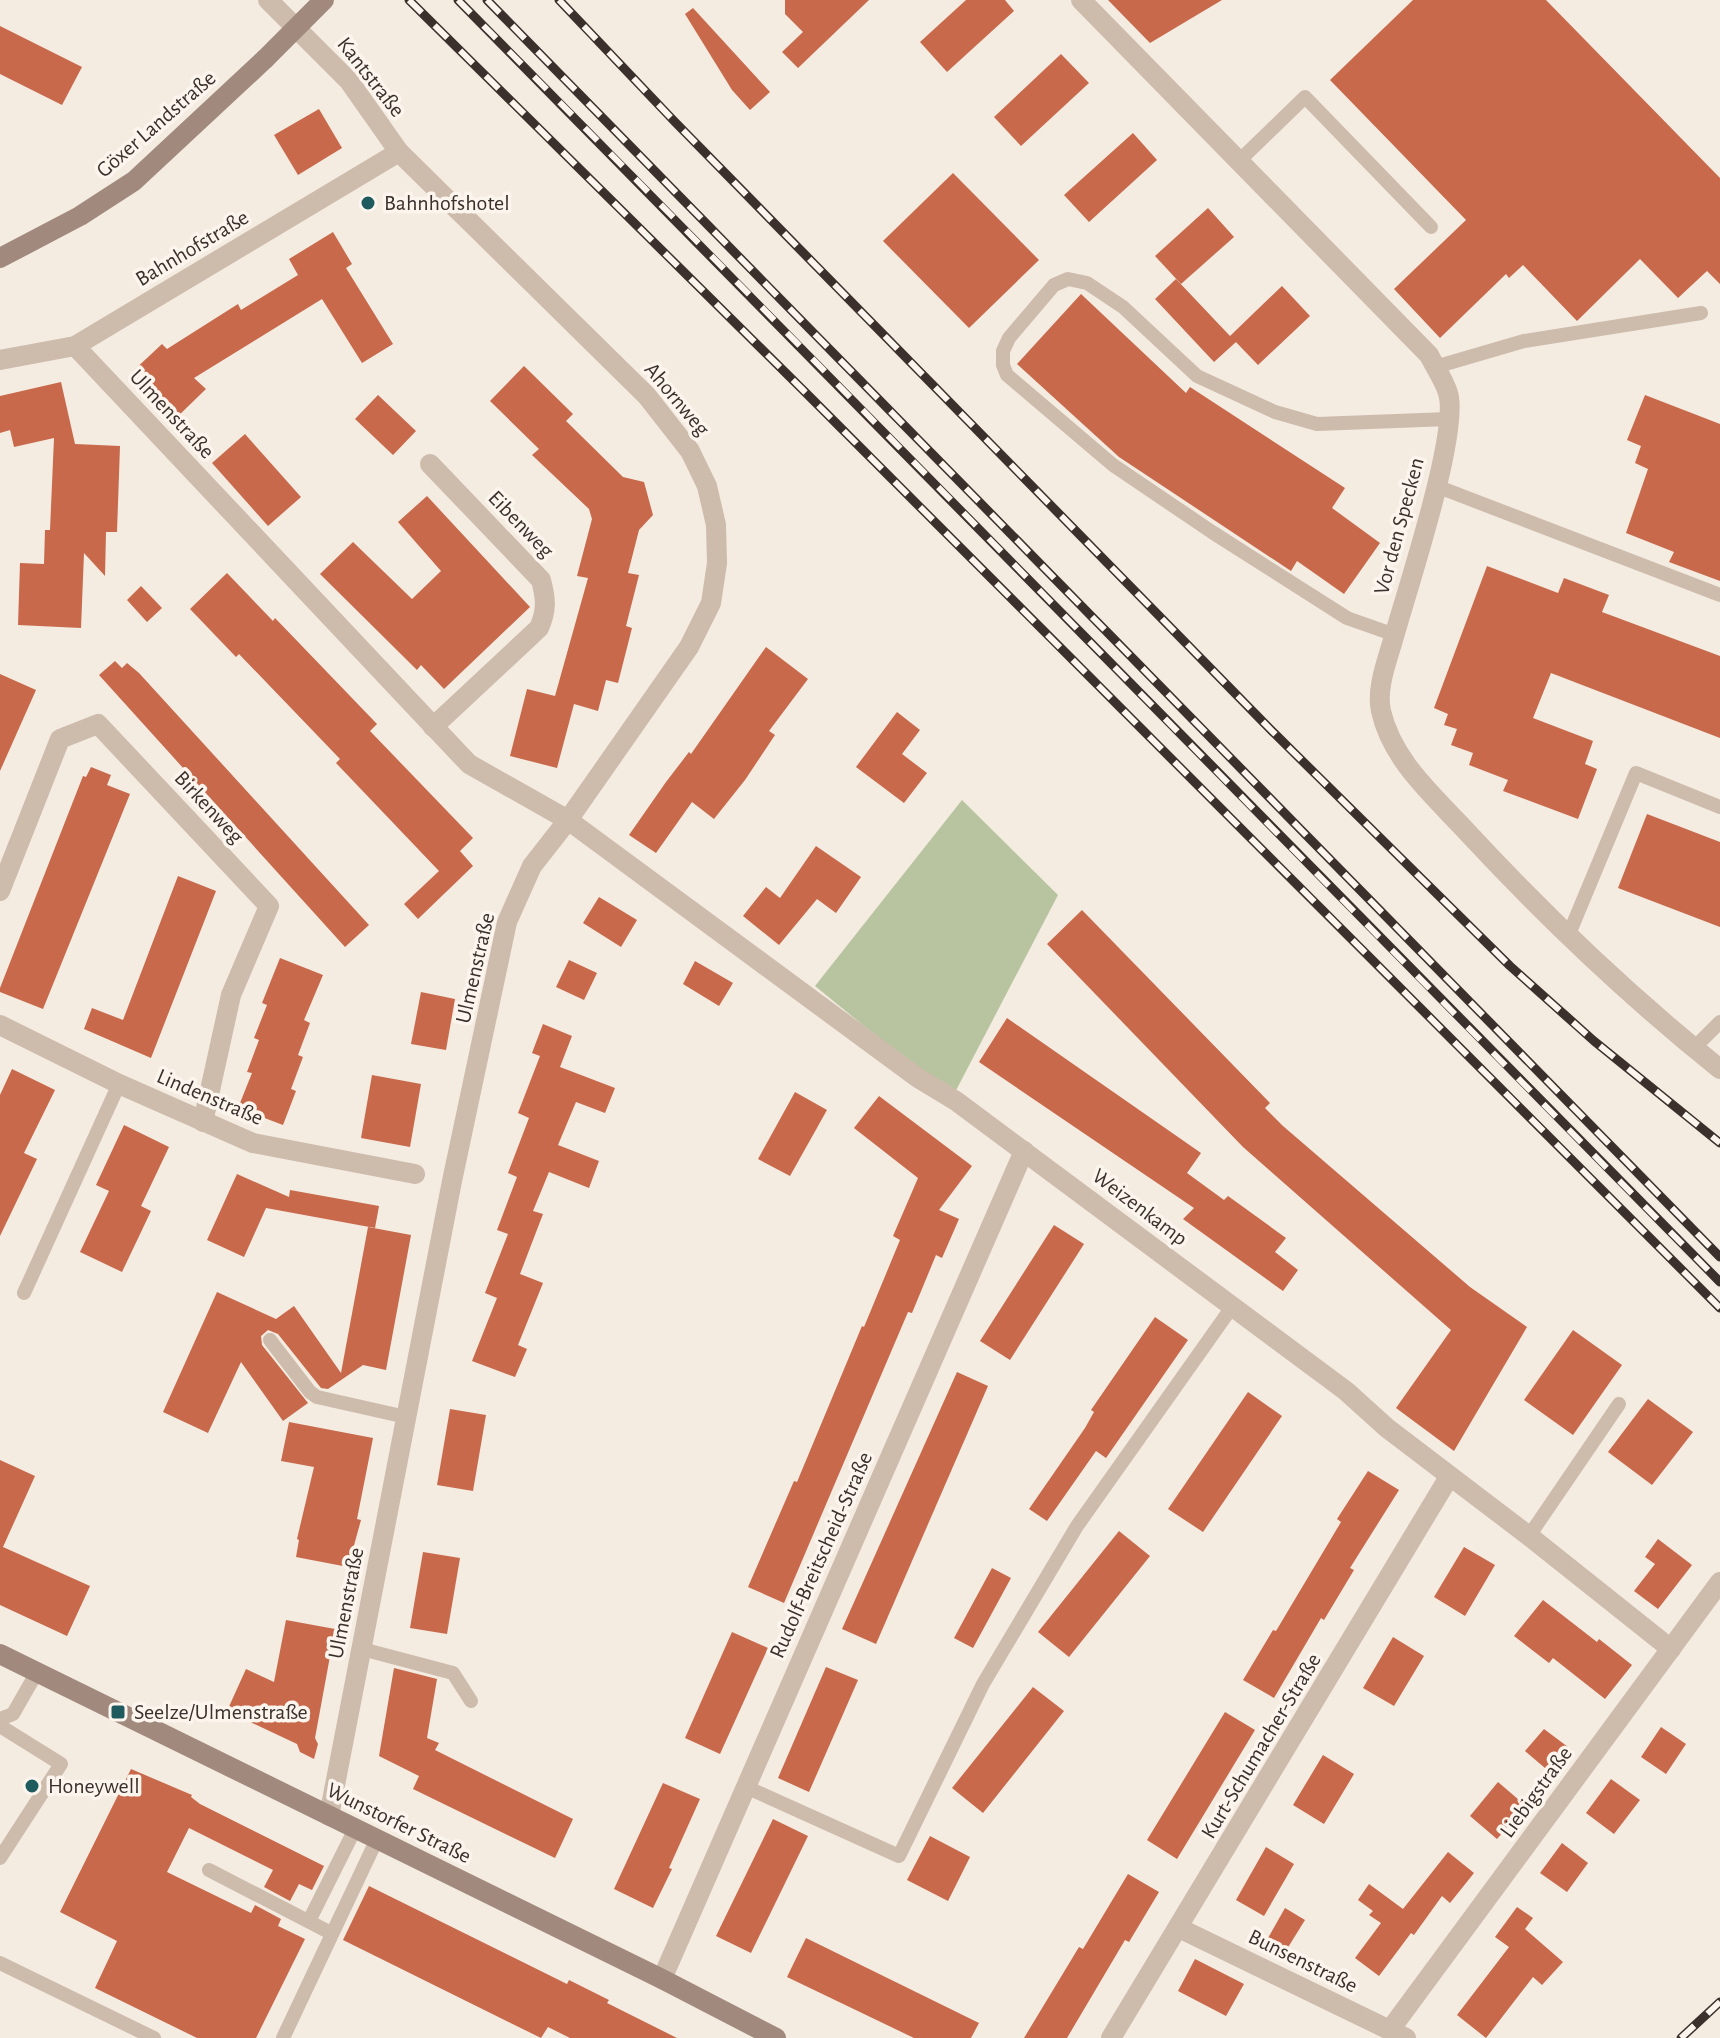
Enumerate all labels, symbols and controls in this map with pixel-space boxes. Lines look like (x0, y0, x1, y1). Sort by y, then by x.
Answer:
street label: Kantstraße (333, 33, 409, 121)
street label: Göxer Landstraße (92, 67, 220, 181)
place label: Bahnhofshotel (384, 192, 510, 214)
marker: Bahnhofshotel (359, 194, 377, 212)
street label: Bahnhofstraße (132, 206, 252, 290)
street label: Ahornweg (640, 358, 714, 440)
street label: Ulmenstraße (125, 365, 219, 463)
street label: Vor den Specken (1370, 455, 1428, 597)
street label: Eibenweg (484, 486, 558, 562)
street label: Birkenweg (170, 767, 248, 848)
street label: Ulmenstraße (452, 911, 498, 1025)
street label: Lindenstraße (154, 1065, 266, 1129)
street label: Weizenkamp (1088, 1164, 1192, 1250)
street label: Rudolf-Breitscheid-Straße (766, 1449, 876, 1661)
street label: Ulmenstraße (324, 1546, 368, 1660)
street label: Kurt-Schumacher-Straße (1197, 1650, 1325, 1842)
place label: Seelze/Ulmenstraße (134, 1701, 308, 1723)
marker: Seelze/Ulmenstraße (109, 1703, 127, 1721)
street label: Liebigstraße (1496, 1742, 1576, 1842)
place label: Honeywell (48, 1775, 140, 1797)
marker: Honeywell (23, 1777, 41, 1795)
street label: Wunstorfer Straße (323, 1779, 475, 1867)
street label: Bunsenstraße (1245, 1925, 1361, 1997)

